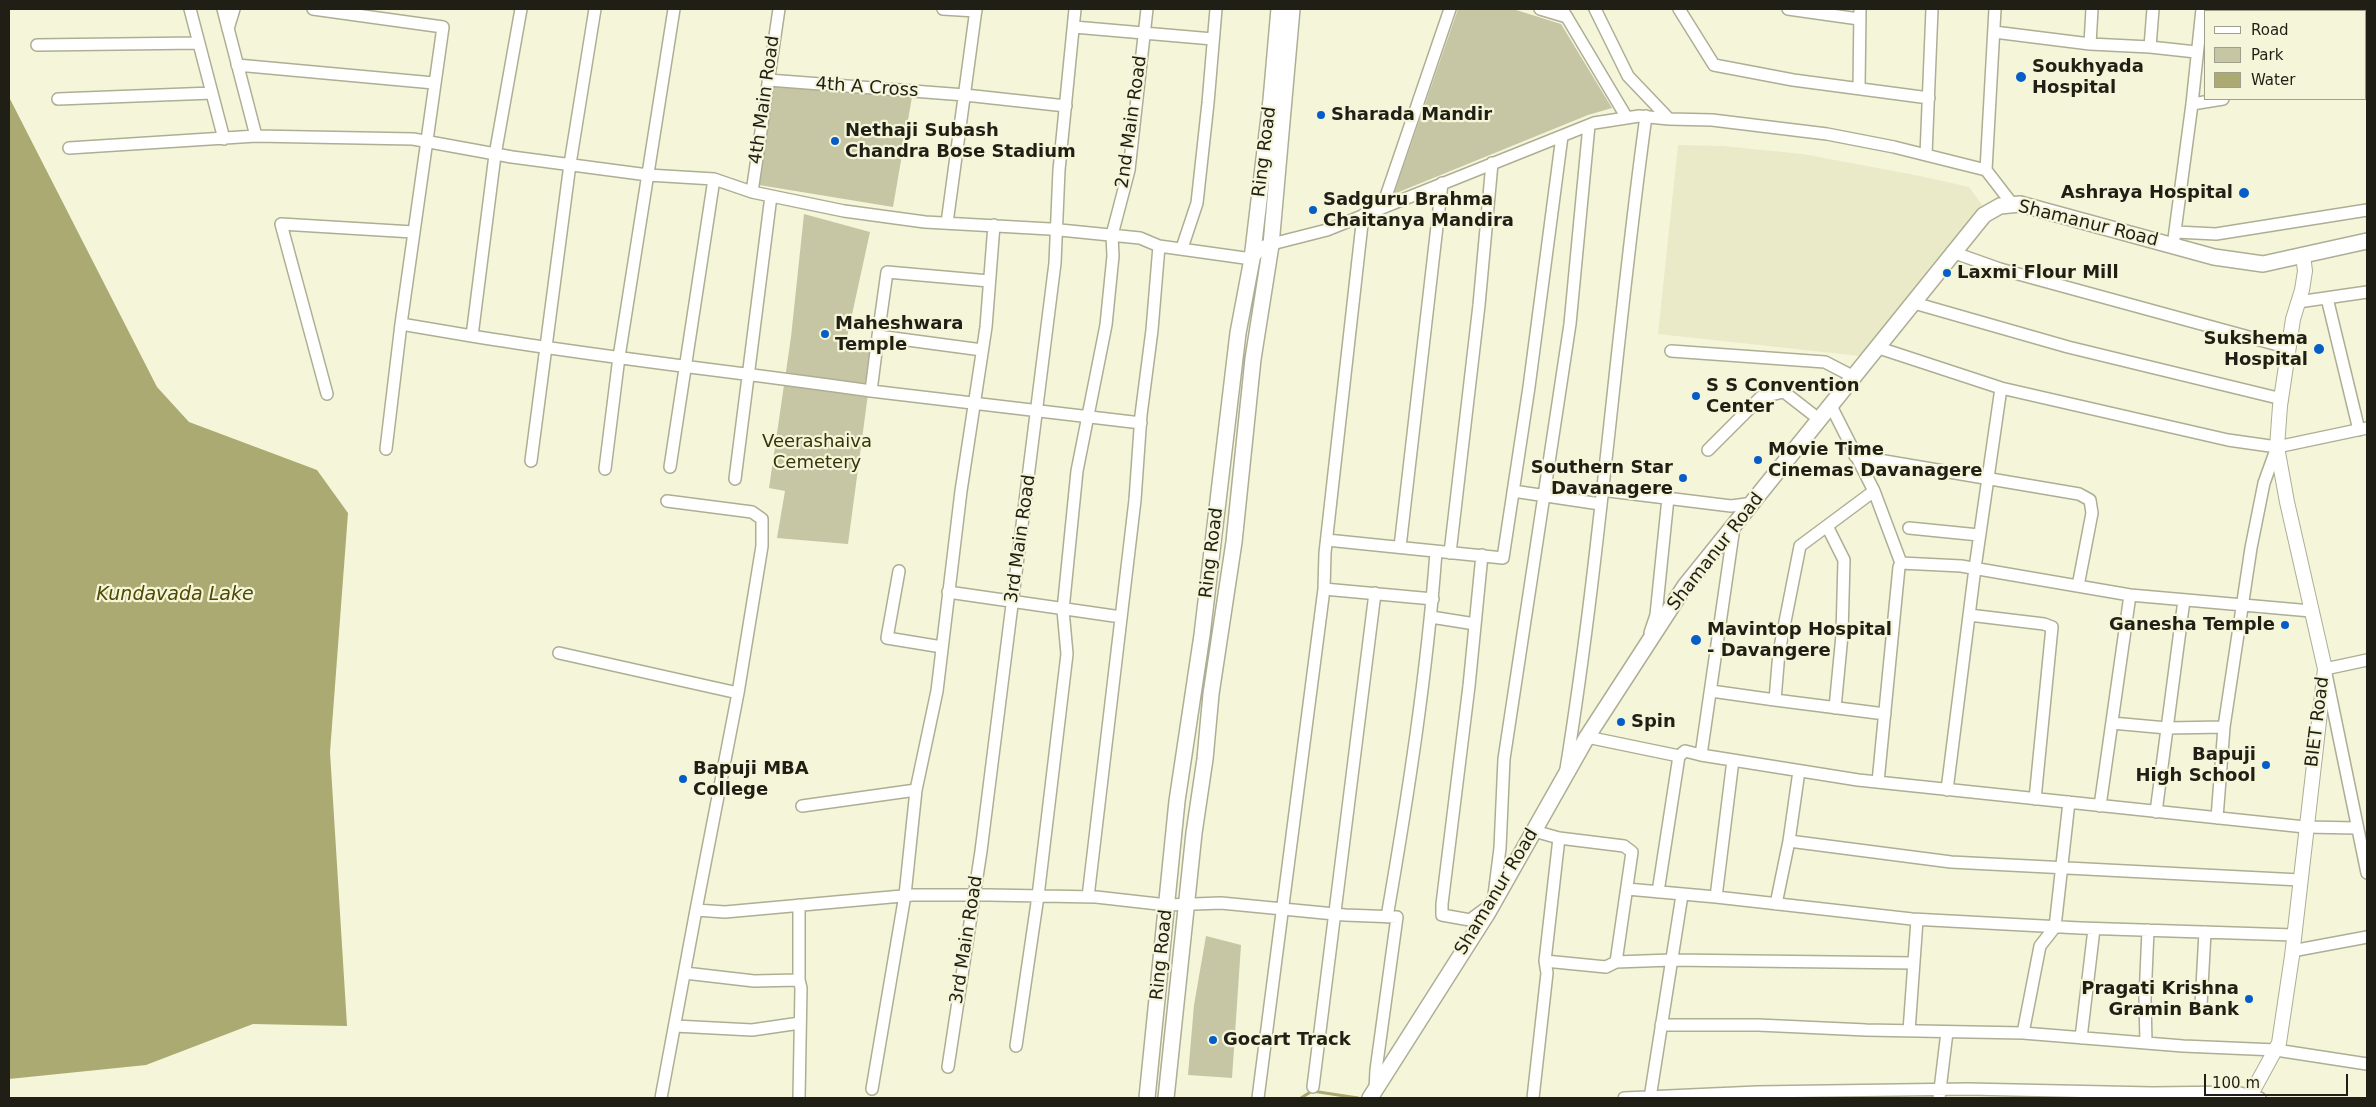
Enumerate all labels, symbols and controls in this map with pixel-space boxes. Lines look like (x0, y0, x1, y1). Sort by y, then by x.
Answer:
legend (2204, 10, 2366, 100)
text: Road (2251, 21, 2289, 39)
street label: 4th Main Road (745, 34, 785, 166)
text: Park (2251, 46, 2283, 64)
street label: 2nd Main Road (1112, 54, 1152, 190)
place label: Soukhyada Hospital (2032, 56, 2144, 98)
marker: Soukhyada Hospital (2014, 70, 2028, 84)
text: Water (2251, 71, 2295, 89)
street label: 4th A Cross (815, 74, 919, 102)
place label: Sharada Mandir (1331, 104, 1492, 126)
street label: Ring Road (1249, 105, 1281, 199)
marker: Sharada Mandir (1315, 109, 1327, 121)
place label: Nethaji Subash Chandra Bose Stadium (845, 120, 1076, 162)
marker: Nethaji Subash Chandra Bose Stadium (829, 135, 841, 147)
place label: Ashraya Hospital (2061, 182, 2233, 204)
marker: Ashraya Hospital (2237, 186, 2251, 200)
place label: Sadguru Brahma Chaitanya Mandira (1323, 189, 1514, 232)
street label: Shamanur Road (2016, 196, 2160, 252)
marker: Sadguru Brahma Chaitanya Mandira (1307, 204, 1319, 216)
place label: Laxmi Flour Mill (1957, 262, 2119, 284)
marker: Laxmi Flour Mill (1941, 267, 1953, 279)
place label: Maheshwara Temple (835, 313, 963, 356)
marker: Maheshwara Temple (819, 328, 831, 340)
place label: Sukshema Hospital (2204, 328, 2308, 370)
marker: Sukshema Hospital (2312, 342, 2326, 356)
place label: S S Convention Center (1706, 375, 1860, 418)
marker: S S Convention Center (1690, 390, 1702, 402)
park label: Veerashaiva Cemetery (762, 431, 872, 474)
place label: Movie Time Cinemas Davanagere (1768, 439, 1982, 482)
marker: Movie Time Cinemas Davanagere (1752, 454, 1764, 466)
place label: Southern Star Davanagere (1531, 457, 1673, 499)
marker: Southern Star Davanagere (1677, 472, 1689, 484)
street label: 3rd Main Road (1001, 473, 1041, 605)
street label: Shamanur Road (1663, 489, 1769, 615)
street label: Ring Road (1196, 506, 1228, 600)
water label: Kundavada Lake (96, 584, 254, 606)
place label: Ganesha Temple (2109, 614, 2275, 636)
place label: Mavintop Hospital - Davangere (1707, 619, 1892, 662)
marker: Ganesha Temple (2279, 619, 2291, 631)
marker: Mavintop Hospital - Davangere (1689, 633, 1703, 647)
street label: BIET Road (2302, 676, 2334, 768)
place label: Spin (1631, 711, 1676, 733)
marker: Spin (1615, 716, 1627, 728)
place label: Bapuji High School (2135, 744, 2256, 786)
place label: Bapuji MBA College (693, 758, 809, 801)
marker: Bapuji High School (2260, 759, 2272, 771)
marker: Bapuji MBA College (677, 773, 689, 785)
street label: Shamanur Road (1451, 825, 1543, 959)
street label: 3rd Main Road (946, 874, 988, 1006)
street label: Ring Road (1146, 909, 1178, 1001)
place label: Pragati Krishna Gramin Bank (2081, 978, 2239, 1021)
marker: Pragati Krishna Gramin Bank (2243, 993, 2255, 1005)
place label: Gocart Track (1223, 1029, 1351, 1051)
marker: Gocart Track (1207, 1034, 1219, 1046)
scale bar (2206, 1064, 2350, 1096)
text: 100 m (2212, 1074, 2260, 1092)

